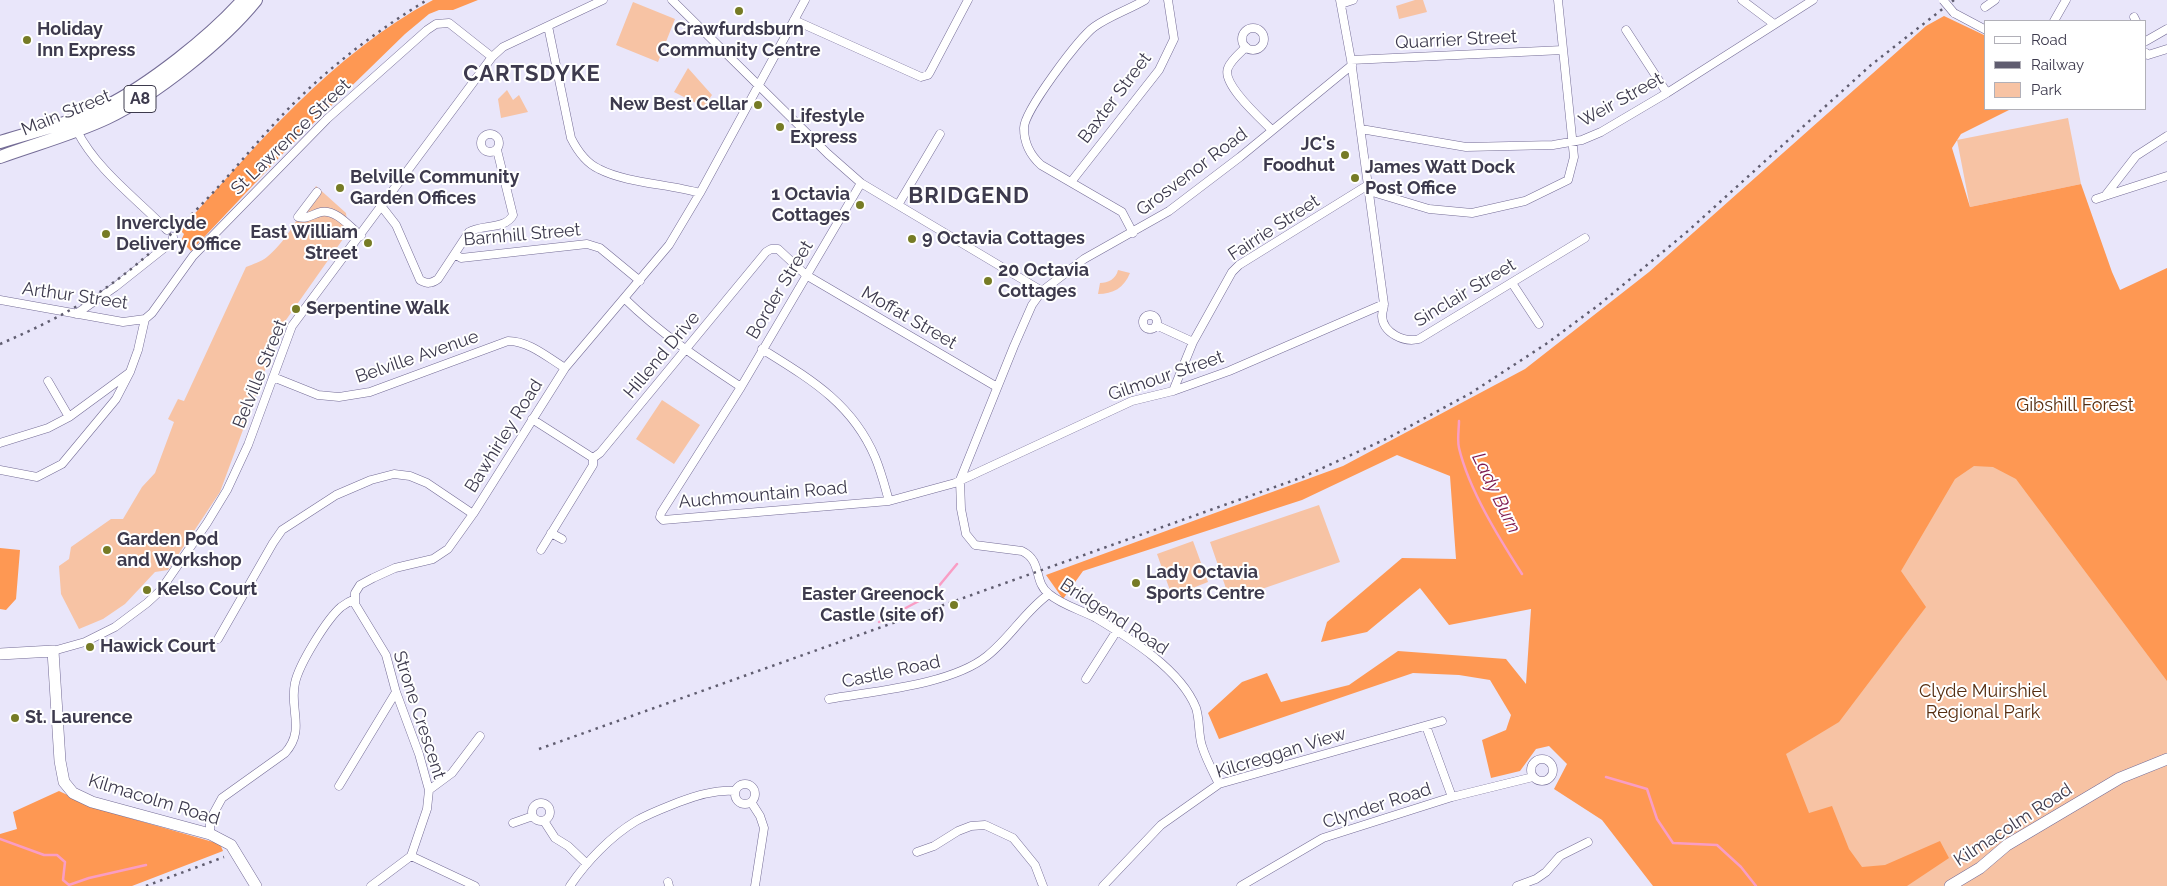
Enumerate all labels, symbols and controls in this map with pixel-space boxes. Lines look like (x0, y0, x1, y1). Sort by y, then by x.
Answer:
marker: Crawfurdsburn Community Centre (733, 5, 745, 17)
place label: Holiday Inn Express (37, 19, 135, 62)
place label: Crawfurdsburn Community Centre (658, 19, 820, 62)
legend (1984, 20, 2147, 110)
street label: Quarrier Street (1395, 26, 1517, 54)
text: Road (2031, 31, 2067, 49)
marker: Holiday Inn Express (21, 34, 33, 46)
street label: Baxter Street (1074, 48, 1156, 148)
text: Railway (2031, 56, 2084, 74)
district label: CARTSDYKE (462, 61, 602, 87)
street label: Weir Street (1575, 68, 1667, 132)
street label: St Lawrence Street (227, 74, 355, 200)
text: Park (2031, 81, 2062, 99)
street label: Main Street (18, 85, 114, 141)
road number: A8 (124, 86, 156, 112)
place label: New Best Cellar (610, 94, 748, 116)
marker: New Best Cellar (752, 99, 764, 111)
place label: Lifestyle Express (790, 106, 865, 148)
marker: Lifestyle Express (774, 121, 786, 133)
street label: Grosvenor Road (1132, 123, 1252, 221)
place label: JC's Foodhut (1263, 134, 1335, 176)
marker: JC's Foodhut (1339, 149, 1351, 161)
place label: James Watt Dock Post Office (1365, 157, 1515, 200)
place label: Belville Community Garden Offices (350, 167, 519, 210)
marker: James Watt Dock Post Office (1349, 172, 1361, 184)
marker: Belville Community Garden Offices (334, 182, 346, 194)
district label: BRIDGEND (907, 183, 1031, 209)
place label: 1 Octavia Cottages (771, 184, 850, 226)
street label: Fairrie Street (1224, 190, 1324, 266)
marker: 1 Octavia Cottages (854, 199, 866, 211)
place label: Inverclyde Delivery Office (116, 213, 241, 255)
street label: Barnhill Street (463, 219, 581, 251)
place label: East William Street (250, 222, 358, 264)
marker: Inverclyde Delivery Office (100, 228, 112, 240)
place label: 9 Octavia Cottages (922, 228, 1085, 250)
marker: 9 Octavia Cottages (906, 233, 918, 245)
marker: East William Street (362, 237, 374, 249)
street label: Border Street (742, 237, 818, 343)
street label: Sinclair Street (1410, 254, 1520, 332)
place label: 20 Octavia Cottages (998, 260, 1089, 302)
marker: 20 Octavia Cottages (982, 275, 994, 287)
street label: Arthur Street (21, 278, 129, 314)
street label: Moffat Street (857, 282, 961, 354)
place label: Serpentine Walk (306, 298, 449, 320)
marker: Serpentine Walk (290, 303, 302, 315)
street label: Hillend Drive (619, 307, 705, 403)
street label: Belville Street (228, 316, 292, 432)
street label: Belville Avenue (353, 326, 481, 388)
street label: Gilmour Street (1106, 346, 1226, 406)
street label: Bawhirley Road (461, 375, 547, 497)
park label: Gibshill Forest (2016, 395, 2134, 417)
water label: Lady Burn (1467, 449, 1525, 537)
street label: Auchmountain Road (678, 477, 848, 513)
place label: Garden Pod and Workshop (117, 529, 242, 572)
marker: Garden Pod and Workshop (101, 544, 113, 556)
place label: Lady Octavia Sports Centre (1146, 562, 1265, 604)
street label: Bridgend Road (1056, 574, 1172, 660)
marker: Lady Octavia Sports Centre (1130, 577, 1142, 589)
place label: Kelso Court (157, 579, 257, 601)
marker: Kelso Court (141, 584, 153, 596)
place label: Easter Greenock Castle (site of) (802, 584, 944, 626)
marker: Easter Greenock Castle (site of) (948, 599, 960, 611)
place label: Hawick Court (100, 636, 216, 658)
marker: Hawick Court (84, 641, 96, 653)
street label: Strone Crescent (388, 648, 450, 782)
street label: Castle Road (840, 651, 942, 693)
park label: Clyde Muirshiel Regional Park (1919, 681, 2047, 724)
place label: St. Laurence (25, 707, 132, 729)
marker: St. Laurence (9, 712, 21, 724)
street label: Kilcreggan View (1213, 723, 1349, 783)
street label: Kilmacolm Road (86, 770, 222, 830)
street label: Clynder Road (1320, 778, 1434, 834)
street label: Kilmacolm Road (1950, 779, 2076, 871)

